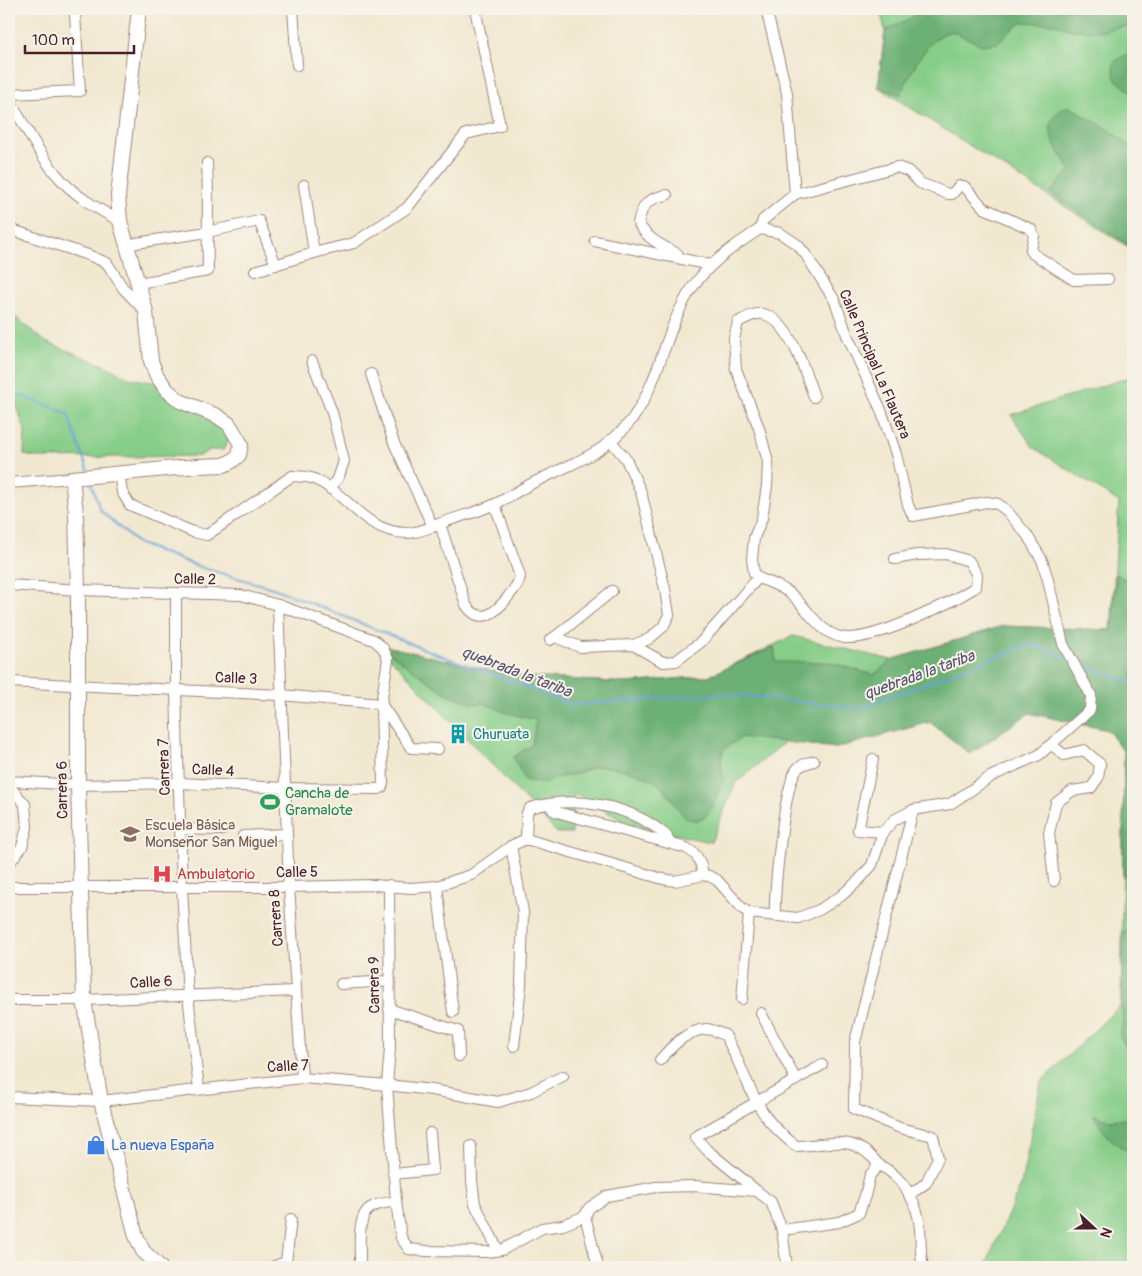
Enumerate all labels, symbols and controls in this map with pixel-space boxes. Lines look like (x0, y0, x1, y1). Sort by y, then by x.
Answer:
scale bar (25, 22, 134, 54)
text: 100 m (32, 31, 75, 50)
street label: Calle Principal La Flautera (834, 286, 915, 442)
street label: Calle 2 (174, 570, 216, 589)
water label: quebrada la tariba (459, 642, 576, 703)
water label: quebrada la tariba (862, 645, 979, 704)
street label: Calle 3 (214, 668, 257, 689)
building icon: Churuata (447, 723, 469, 745)
place label: Churuata (473, 725, 529, 744)
street label: Carrera 7 (154, 738, 175, 796)
street label: Calle 4 (191, 760, 235, 781)
street label: Carrera 6 (52, 761, 73, 819)
place label: Cancha de Gramalote (285, 784, 353, 820)
sports icon: Cancha de Gramalote (259, 791, 281, 813)
place label: Escuela Básica Monseñor San Miguel (145, 816, 278, 852)
school or university icon: Escuela Básica Monseñor San Miguel (119, 823, 141, 845)
hospital icon: Ambulatorio (151, 863, 173, 885)
street label: Calle 5 (276, 863, 318, 882)
place label: Ambulatorio (177, 865, 255, 884)
street label: Carrera 8 (265, 888, 288, 947)
street label: Carrera 9 (365, 956, 384, 1014)
street label: Calle 6 (129, 972, 173, 993)
street label: Calle 7 (267, 1056, 310, 1077)
shop icon: La nueva España (85, 1134, 107, 1156)
place label: La nueva España (111, 1136, 214, 1155)
north arrow (1070, 1204, 1120, 1254)
text: N (1096, 1225, 1115, 1240)

